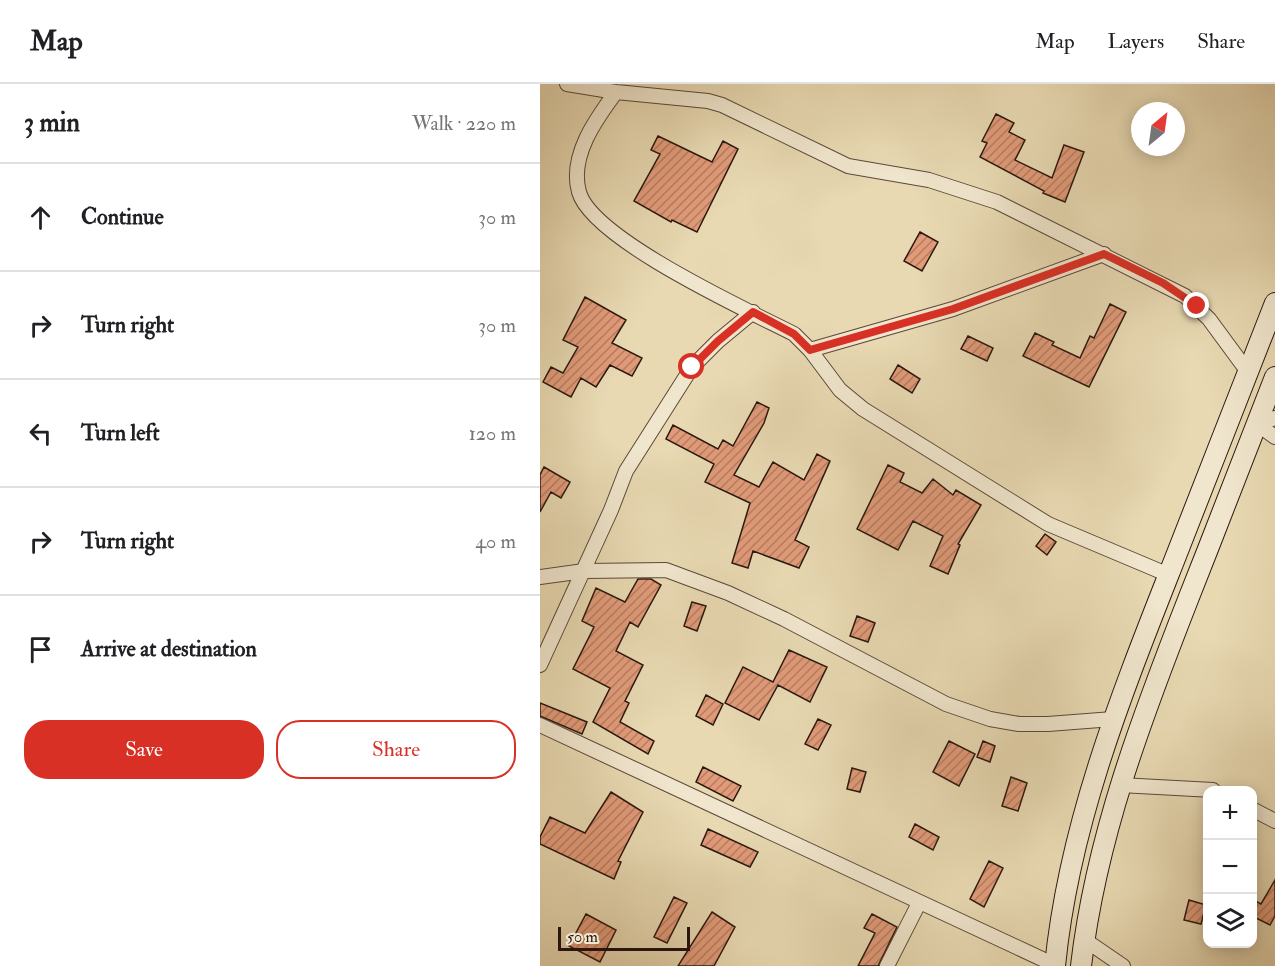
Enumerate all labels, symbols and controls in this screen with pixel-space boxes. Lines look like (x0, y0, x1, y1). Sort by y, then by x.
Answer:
text: Map (30, 24, 83, 59)
text: Map (1035, 28, 1075, 55)
text: Layers (1108, 28, 1164, 55)
text: Share (1197, 28, 1245, 55)
north arrow (1131, 102, 1185, 156)
text: 3 min (24, 107, 80, 139)
text: Walk · 220 m (412, 111, 516, 136)
icon: ahead (24, 201, 57, 234)
text: Continue (81, 203, 164, 231)
text: 30 m (478, 205, 516, 230)
route end (1183, 292, 1209, 318)
icon: right (24, 309, 57, 342)
text: Turn right (81, 311, 174, 339)
text: 30 m (478, 313, 516, 338)
route start (678, 353, 704, 379)
icon: left (24, 417, 57, 450)
text: Turn left (81, 419, 160, 447)
text: 120 m (469, 421, 516, 446)
icon: right (24, 525, 57, 558)
text: Turn right (81, 527, 174, 555)
text: 40 m (475, 529, 516, 554)
icon: arrive (24, 633, 57, 666)
text: Arrive at destination (81, 635, 257, 663)
button: Save (24, 720, 264, 779)
button: Share (276, 720, 516, 779)
map controls (1203, 786, 1257, 948)
button: + (1203, 786, 1257, 840)
button: − (1203, 840, 1257, 894)
button: layers (1203, 894, 1257, 948)
scale bar (558, 924, 690, 952)
text: 50 m (567, 927, 598, 947)

